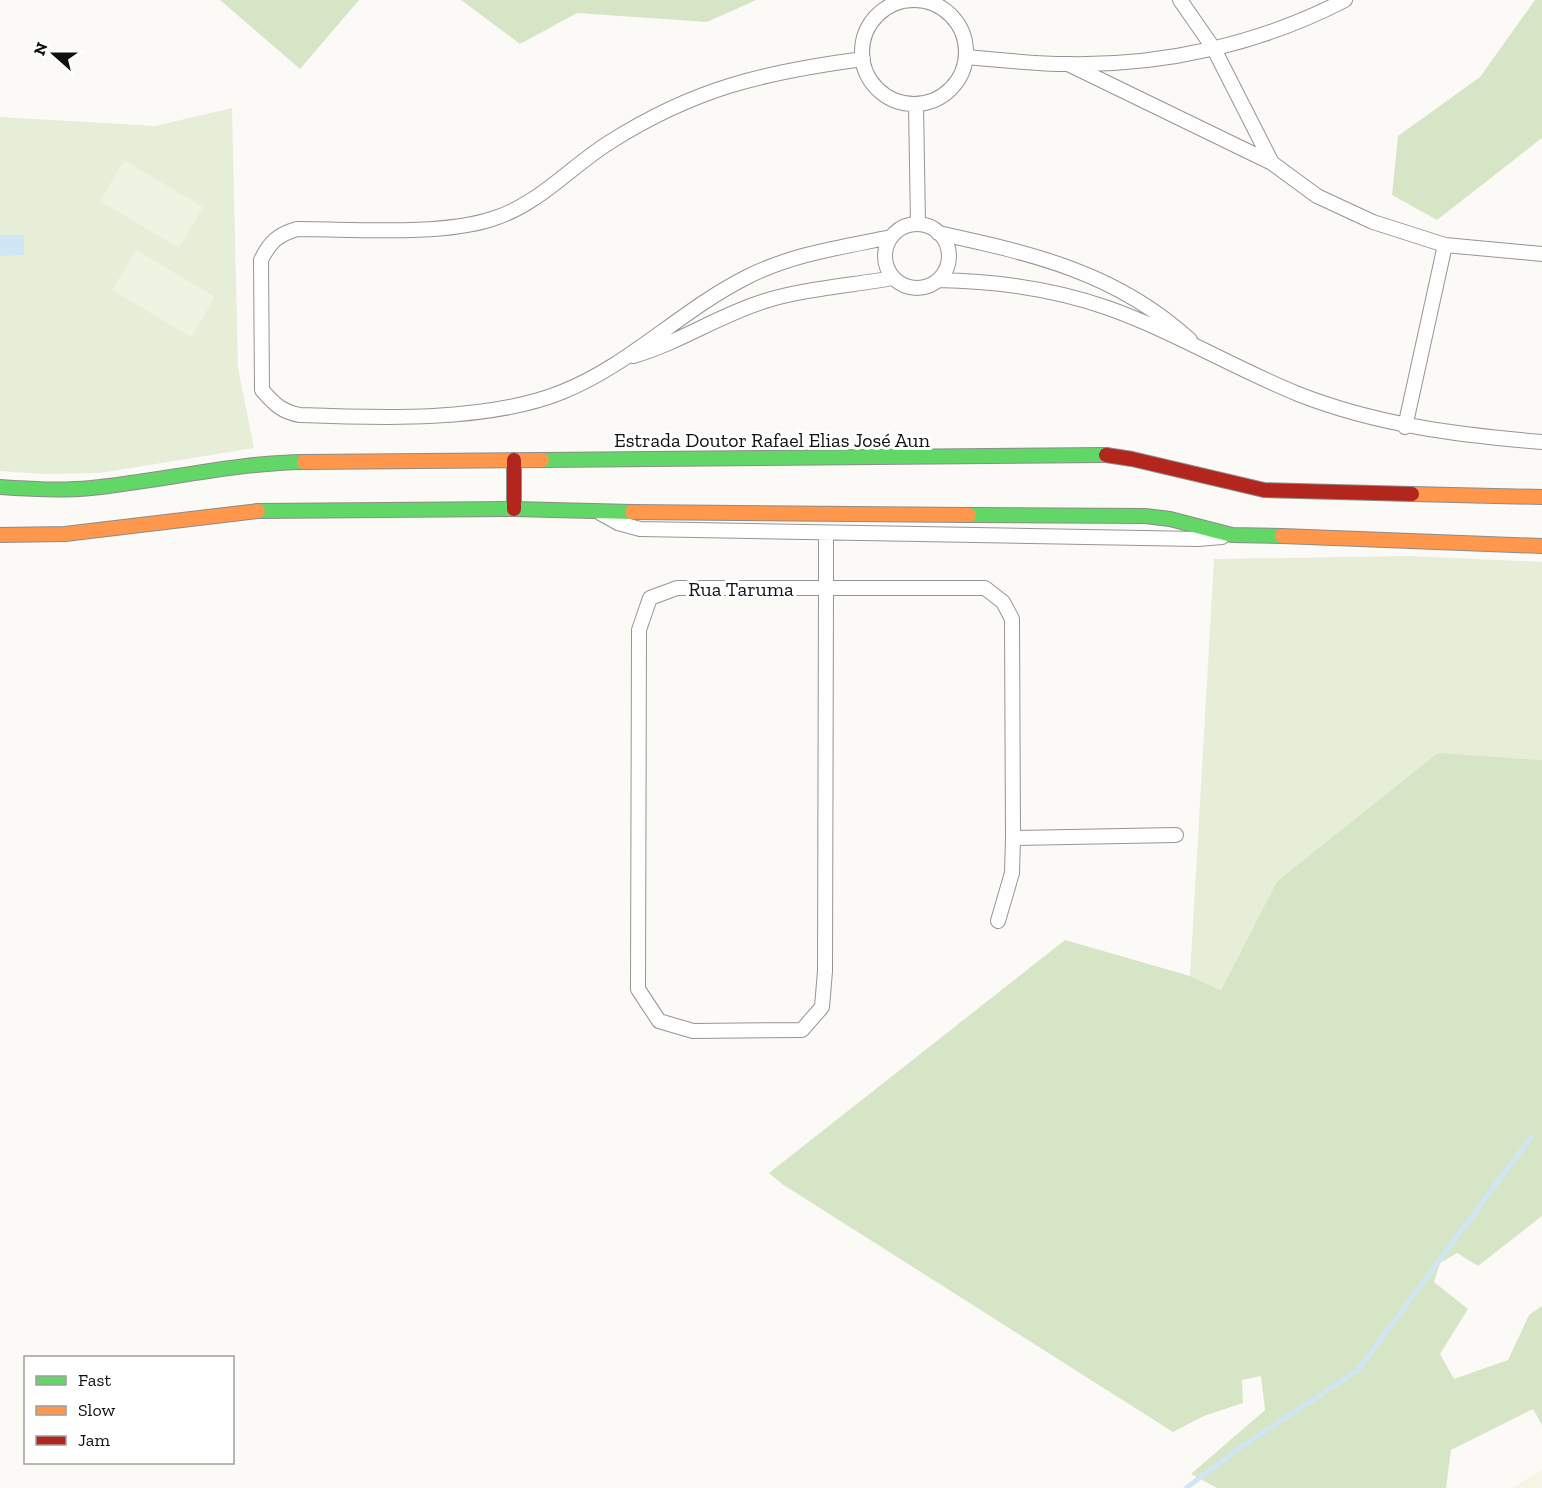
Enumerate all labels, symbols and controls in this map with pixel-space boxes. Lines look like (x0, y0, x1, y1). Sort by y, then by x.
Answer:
north arrow (24, 24, 84, 84)
text: N (29, 40, 52, 58)
street label: Estrada Doutor Rafael Elias José Aun (614, 428, 930, 452)
street label: Rua Taruma (688, 577, 794, 601)
legend (24, 1356, 234, 1464)
text: Fast (78, 1369, 111, 1391)
text: Slow (78, 1399, 115, 1421)
text: Jam (78, 1429, 110, 1451)

